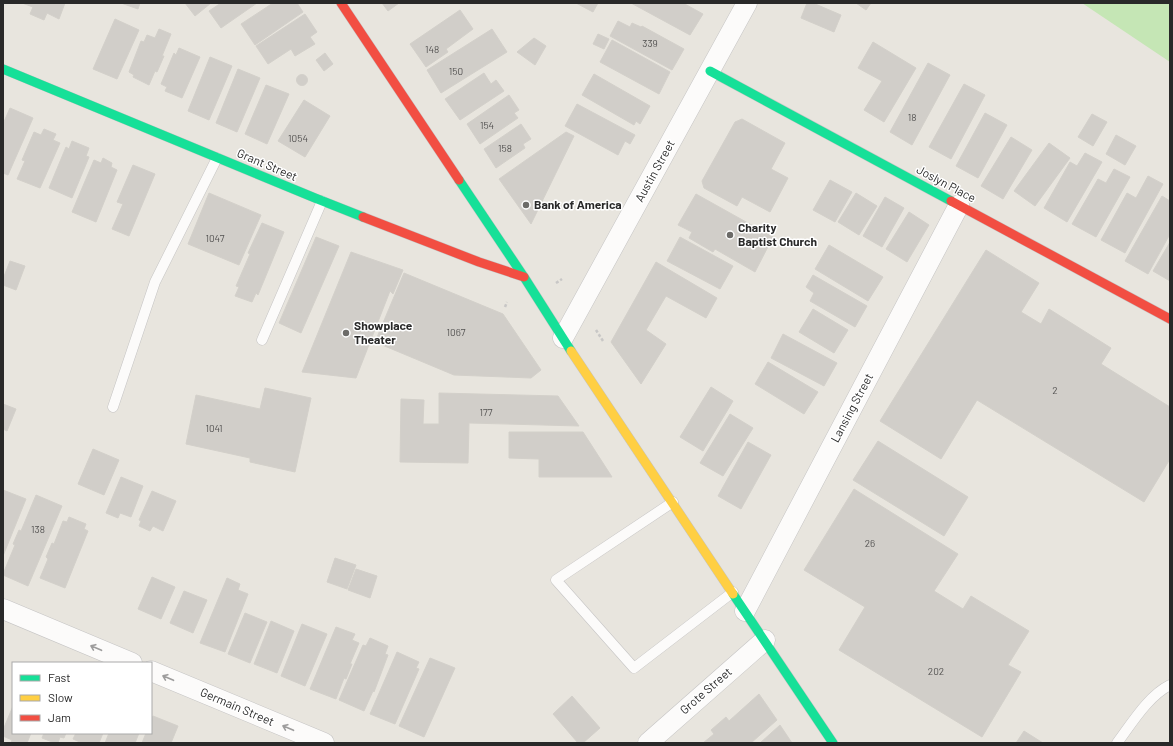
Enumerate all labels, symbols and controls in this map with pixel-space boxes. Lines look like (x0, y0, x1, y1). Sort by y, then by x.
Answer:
house number: 339 (642, 37, 658, 49)
house number: 148 (425, 43, 439, 55)
house number: 150 (449, 65, 463, 77)
house number: 18 (908, 111, 916, 123)
house number: 154 (480, 119, 494, 131)
house number: 1054 (288, 132, 308, 144)
street label: Austin Street (631, 137, 677, 204)
house number: 158 (498, 142, 512, 154)
street label: Grant Street (235, 145, 300, 183)
street label: Joslyn Place (914, 162, 978, 205)
place label: Bank of America (534, 197, 622, 211)
marker: Bank of America (521, 200, 531, 210)
place label: Charity Baptist Church (738, 220, 817, 248)
marker: Charity Baptist Church (725, 230, 735, 240)
house number: 1047 (205, 232, 225, 244)
place label: Showplace Theater (354, 318, 413, 346)
house number: 1067 (446, 326, 466, 338)
marker: Showplace Theater (341, 328, 351, 338)
street label: Lansing Street (827, 371, 875, 444)
house number: 2 (1052, 384, 1058, 396)
house number: 177 (480, 406, 493, 418)
house number: 1041 (205, 422, 223, 434)
house number: 138 (31, 523, 45, 535)
house number: 26 (865, 537, 875, 549)
one-way arrow (90, 644, 102, 651)
legend (12, 662, 152, 734)
street label: Grote Street (677, 664, 734, 716)
house number: 202 (928, 665, 944, 677)
text: Fast (48, 670, 71, 684)
one-way arrow (162, 674, 174, 681)
street label: Germain Street (198, 684, 276, 728)
text: Slow (48, 690, 73, 704)
text: Jam (48, 710, 71, 724)
one-way arrow (282, 724, 294, 731)

